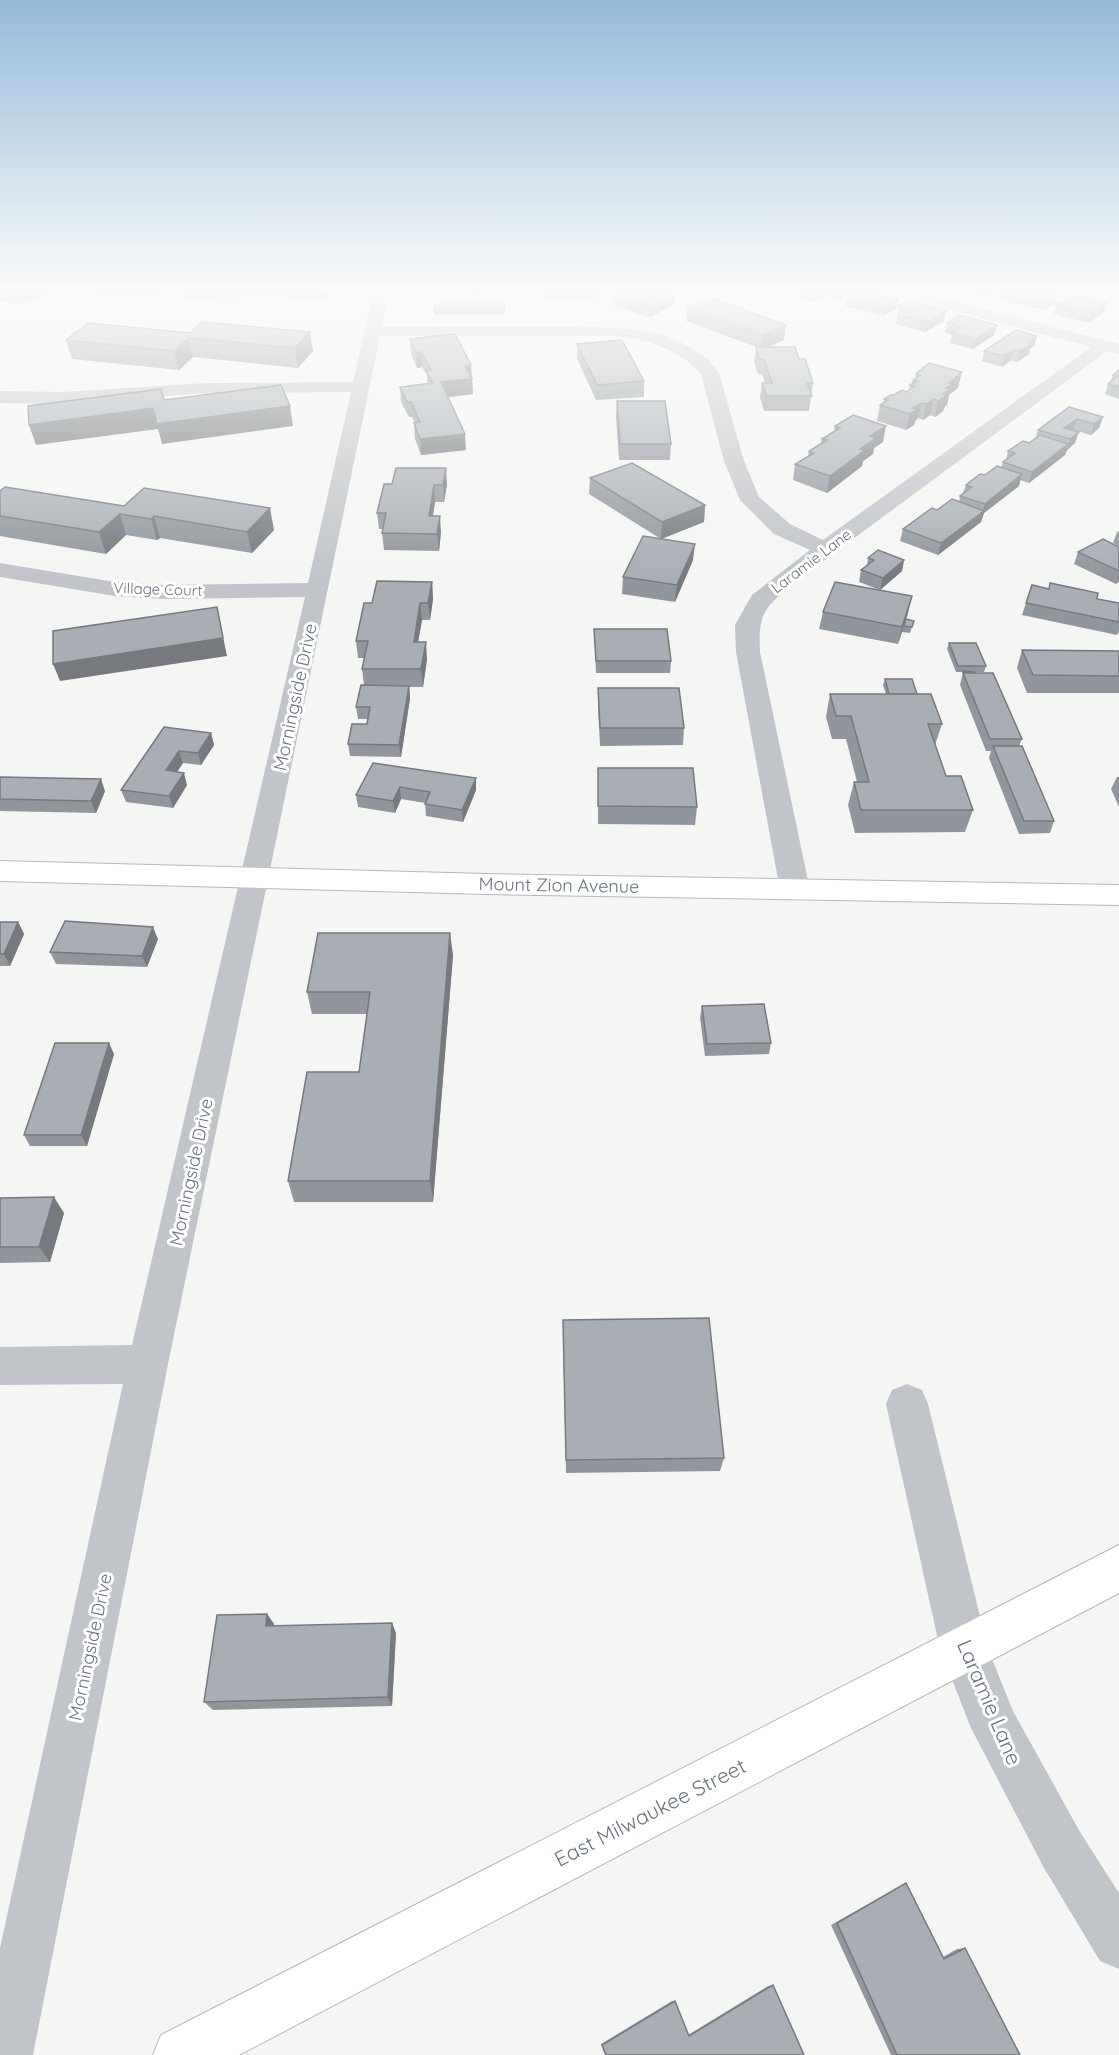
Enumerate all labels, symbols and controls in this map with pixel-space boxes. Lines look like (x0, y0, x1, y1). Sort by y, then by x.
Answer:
street label: Laramie Lane (767, 525, 855, 597)
street label: Village Court (113, 578, 203, 600)
street label: Morningside Drive (268, 621, 322, 773)
street label: Mount Zion Avenue (478, 872, 640, 898)
street label: Morningside Drive (164, 1096, 218, 1248)
street label: Morningside Drive (63, 1571, 117, 1723)
street label: Laramie Lane (952, 1635, 1028, 1769)
street label: East Milwaukee Street (550, 1752, 750, 1872)

